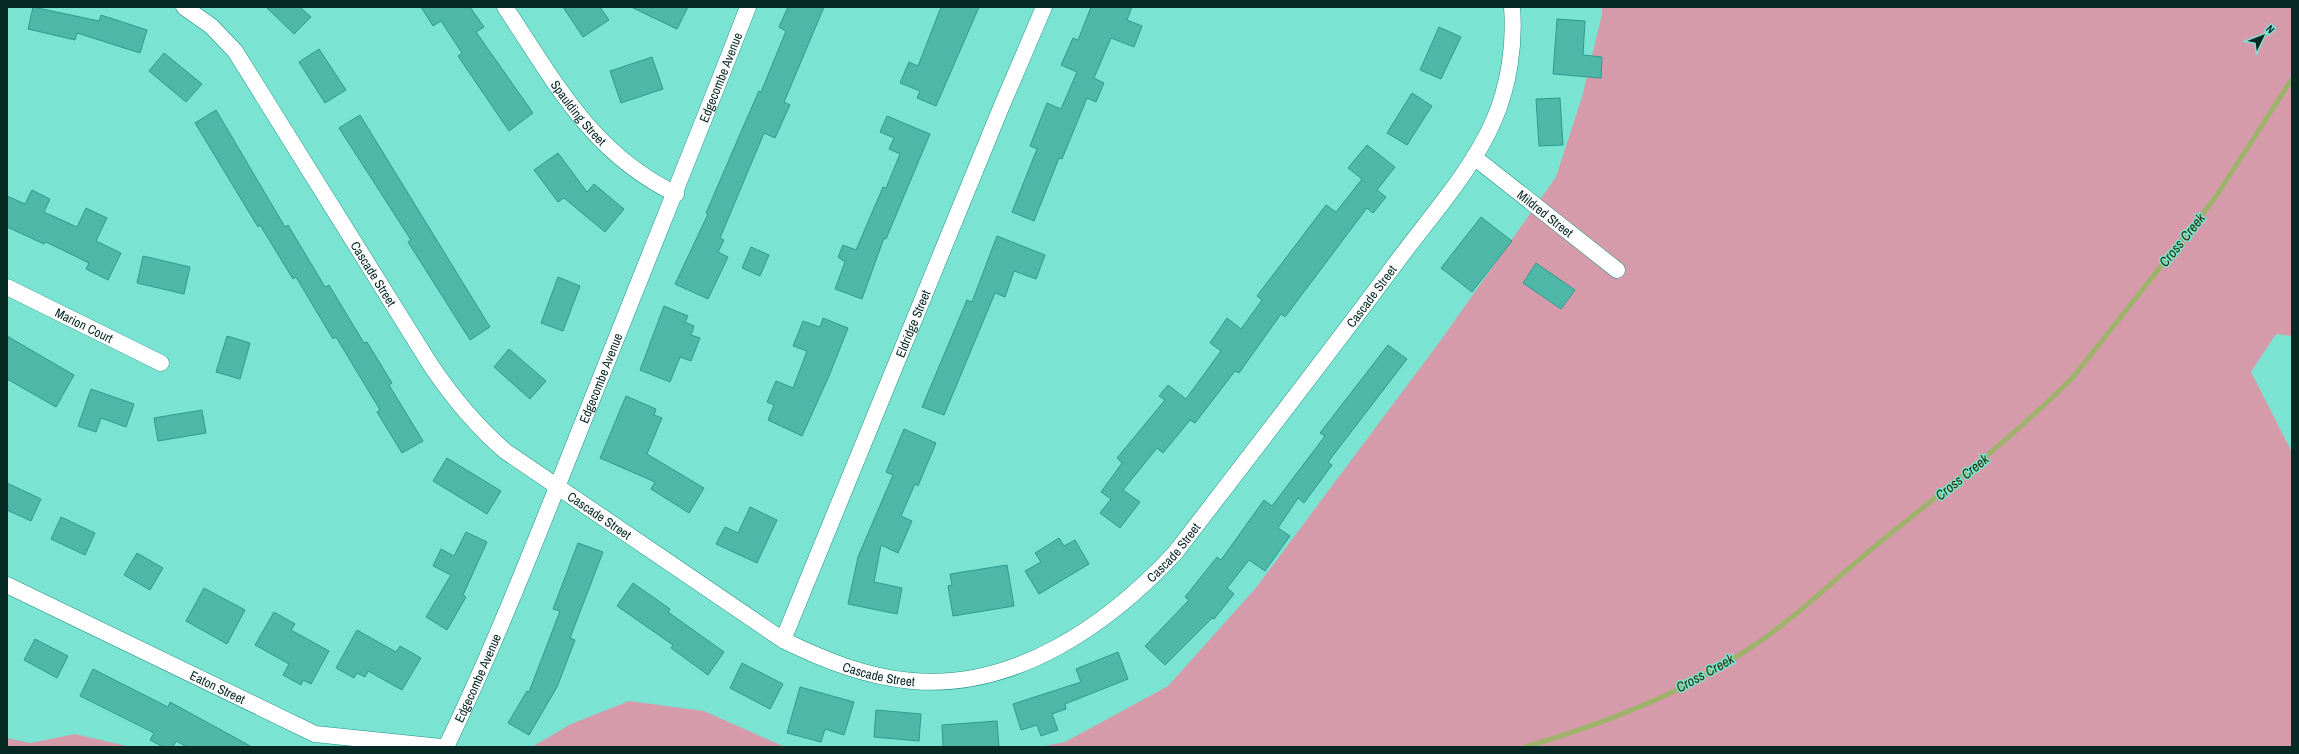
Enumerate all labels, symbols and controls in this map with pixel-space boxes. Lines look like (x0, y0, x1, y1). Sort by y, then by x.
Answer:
north arrow (2243, 16, 2283, 56)
text: N (2263, 22, 2278, 36)
street label: Edgecombe Avenue (696, 30, 746, 125)
street label: Spaulding Street (547, 77, 610, 150)
street label: Mildred Street (1514, 186, 1577, 241)
water label: Cross Creek (2155, 209, 2210, 270)
street label: Cascade Street (347, 238, 400, 310)
street label: Cascade Street (1343, 262, 1401, 331)
street label: Eldridge Street (892, 287, 934, 360)
street label: Marion Court (52, 304, 116, 347)
street label: Edgecombe Avenue (575, 331, 627, 426)
water label: Cross Creek (1932, 449, 1993, 504)
street label: Cascade Street (564, 488, 635, 543)
street label: Cascade Street (1143, 519, 1204, 586)
street label: Edgecombe Avenue (451, 631, 505, 725)
water label: Cross Creek (1673, 649, 1738, 696)
street label: Cascade Street (840, 658, 916, 690)
street label: Eaton Street (187, 667, 248, 708)

